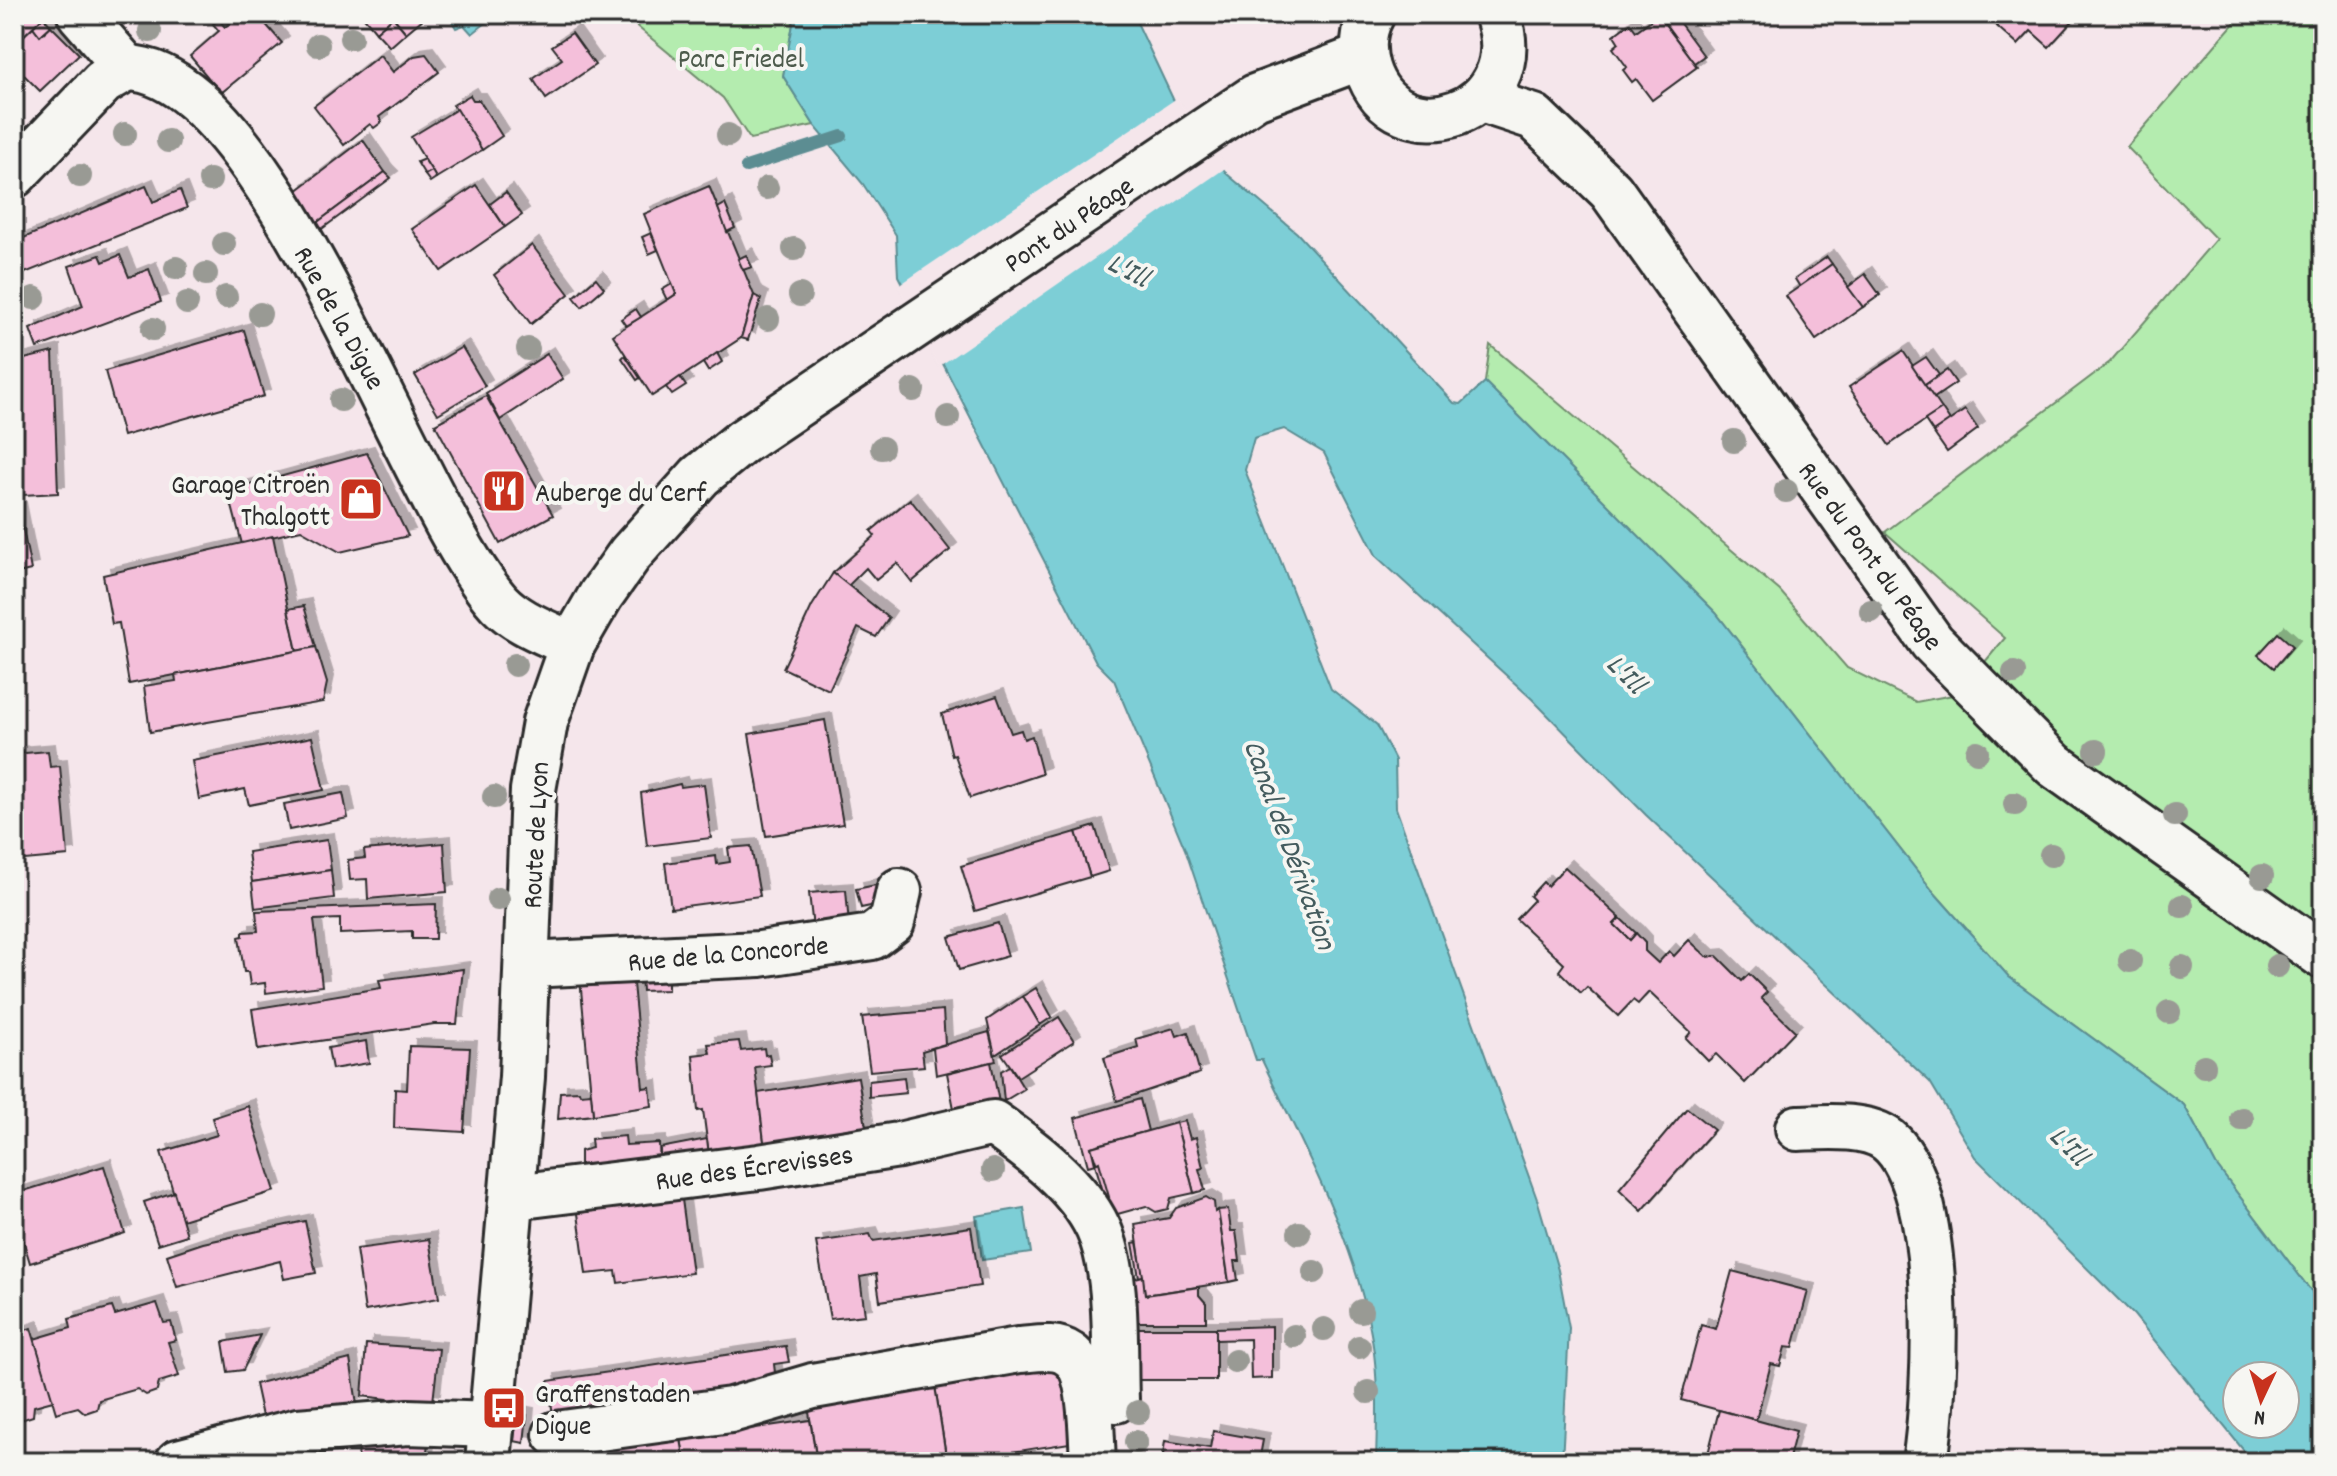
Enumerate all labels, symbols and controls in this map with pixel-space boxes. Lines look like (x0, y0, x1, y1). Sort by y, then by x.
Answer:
park label: Parc Friedel (678, 42, 805, 82)
street label: Pont du Péage (998, 169, 1144, 285)
street label: Rue de la Digue (281, 240, 393, 399)
water label: L'Ill (1098, 244, 1158, 303)
street label: Rue du Pont du Péage (1786, 455, 1950, 661)
restaurant icon: Auberge du Cerf (480, 467, 528, 515)
place label: Garage Citroën Thalgott (171, 468, 330, 540)
shop icon: Garage Citroën Thalgott (337, 475, 385, 523)
place label: Auberge du Cerf (535, 476, 707, 516)
water label: L'Ill (1594, 646, 1656, 708)
water label: Canal de Dérivation (1229, 735, 1345, 957)
street label: Route de Lyon (515, 761, 563, 910)
street label: Rue de la Concorde (626, 928, 830, 986)
water label: L'Ill (2037, 1118, 2099, 1180)
street label: Rue des Écrevisses (653, 1137, 856, 1205)
north arrow (2221, 1360, 2301, 1440)
place label: Graffenstaden Digue (535, 1377, 691, 1449)
bus stop icon: Graffenstaden Digue (480, 1384, 528, 1432)
text: N (2253, 1401, 2266, 1432)

